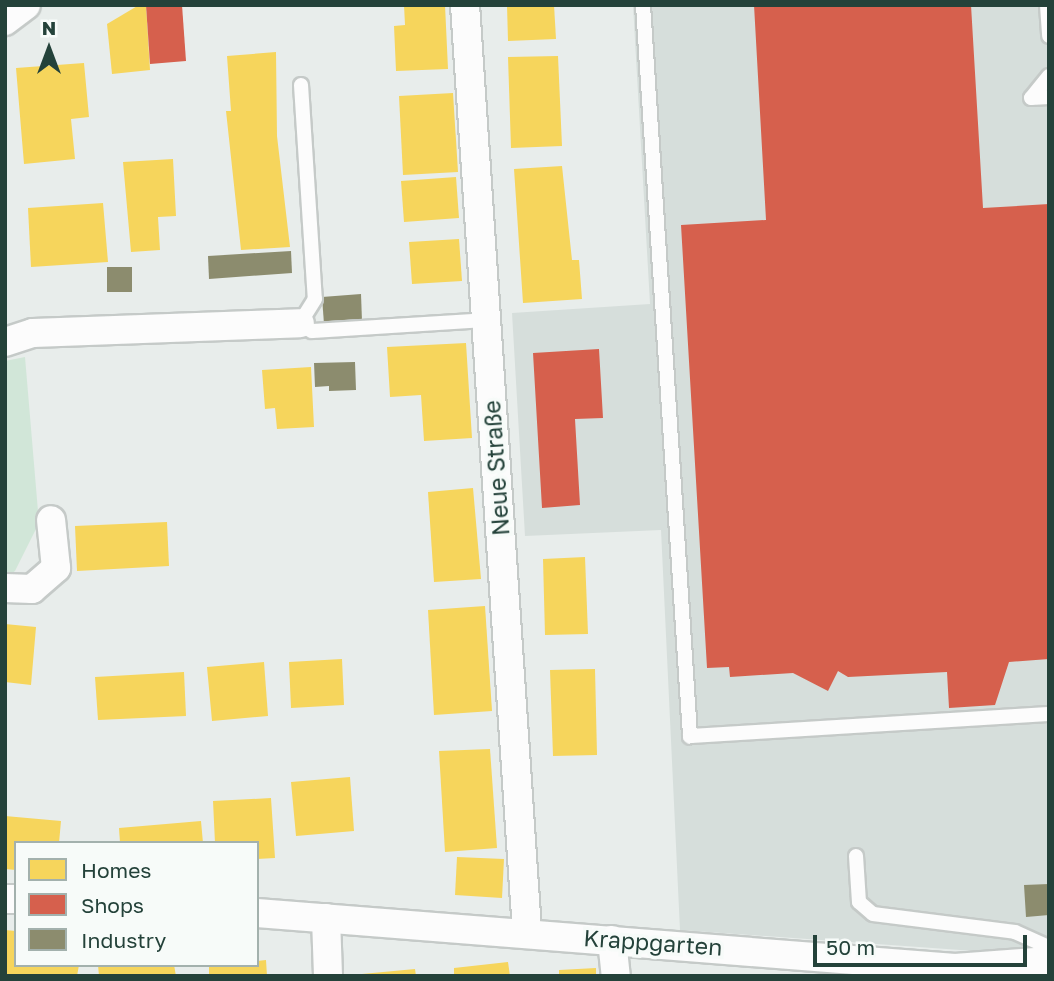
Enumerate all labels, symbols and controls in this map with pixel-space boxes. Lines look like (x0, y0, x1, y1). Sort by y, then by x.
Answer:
north arrow (14, 14, 84, 84)
text: N (42, 16, 56, 39)
street label: Neue Straße (478, 399, 514, 537)
legend (14, 841, 259, 967)
text: Homes (81, 857, 151, 883)
text: Shops (81, 892, 144, 918)
scale bar (816, 922, 1030, 966)
street label: Krappgarten (583, 923, 723, 961)
text: Industry (81, 927, 166, 953)
text: 50 m (826, 934, 875, 960)

